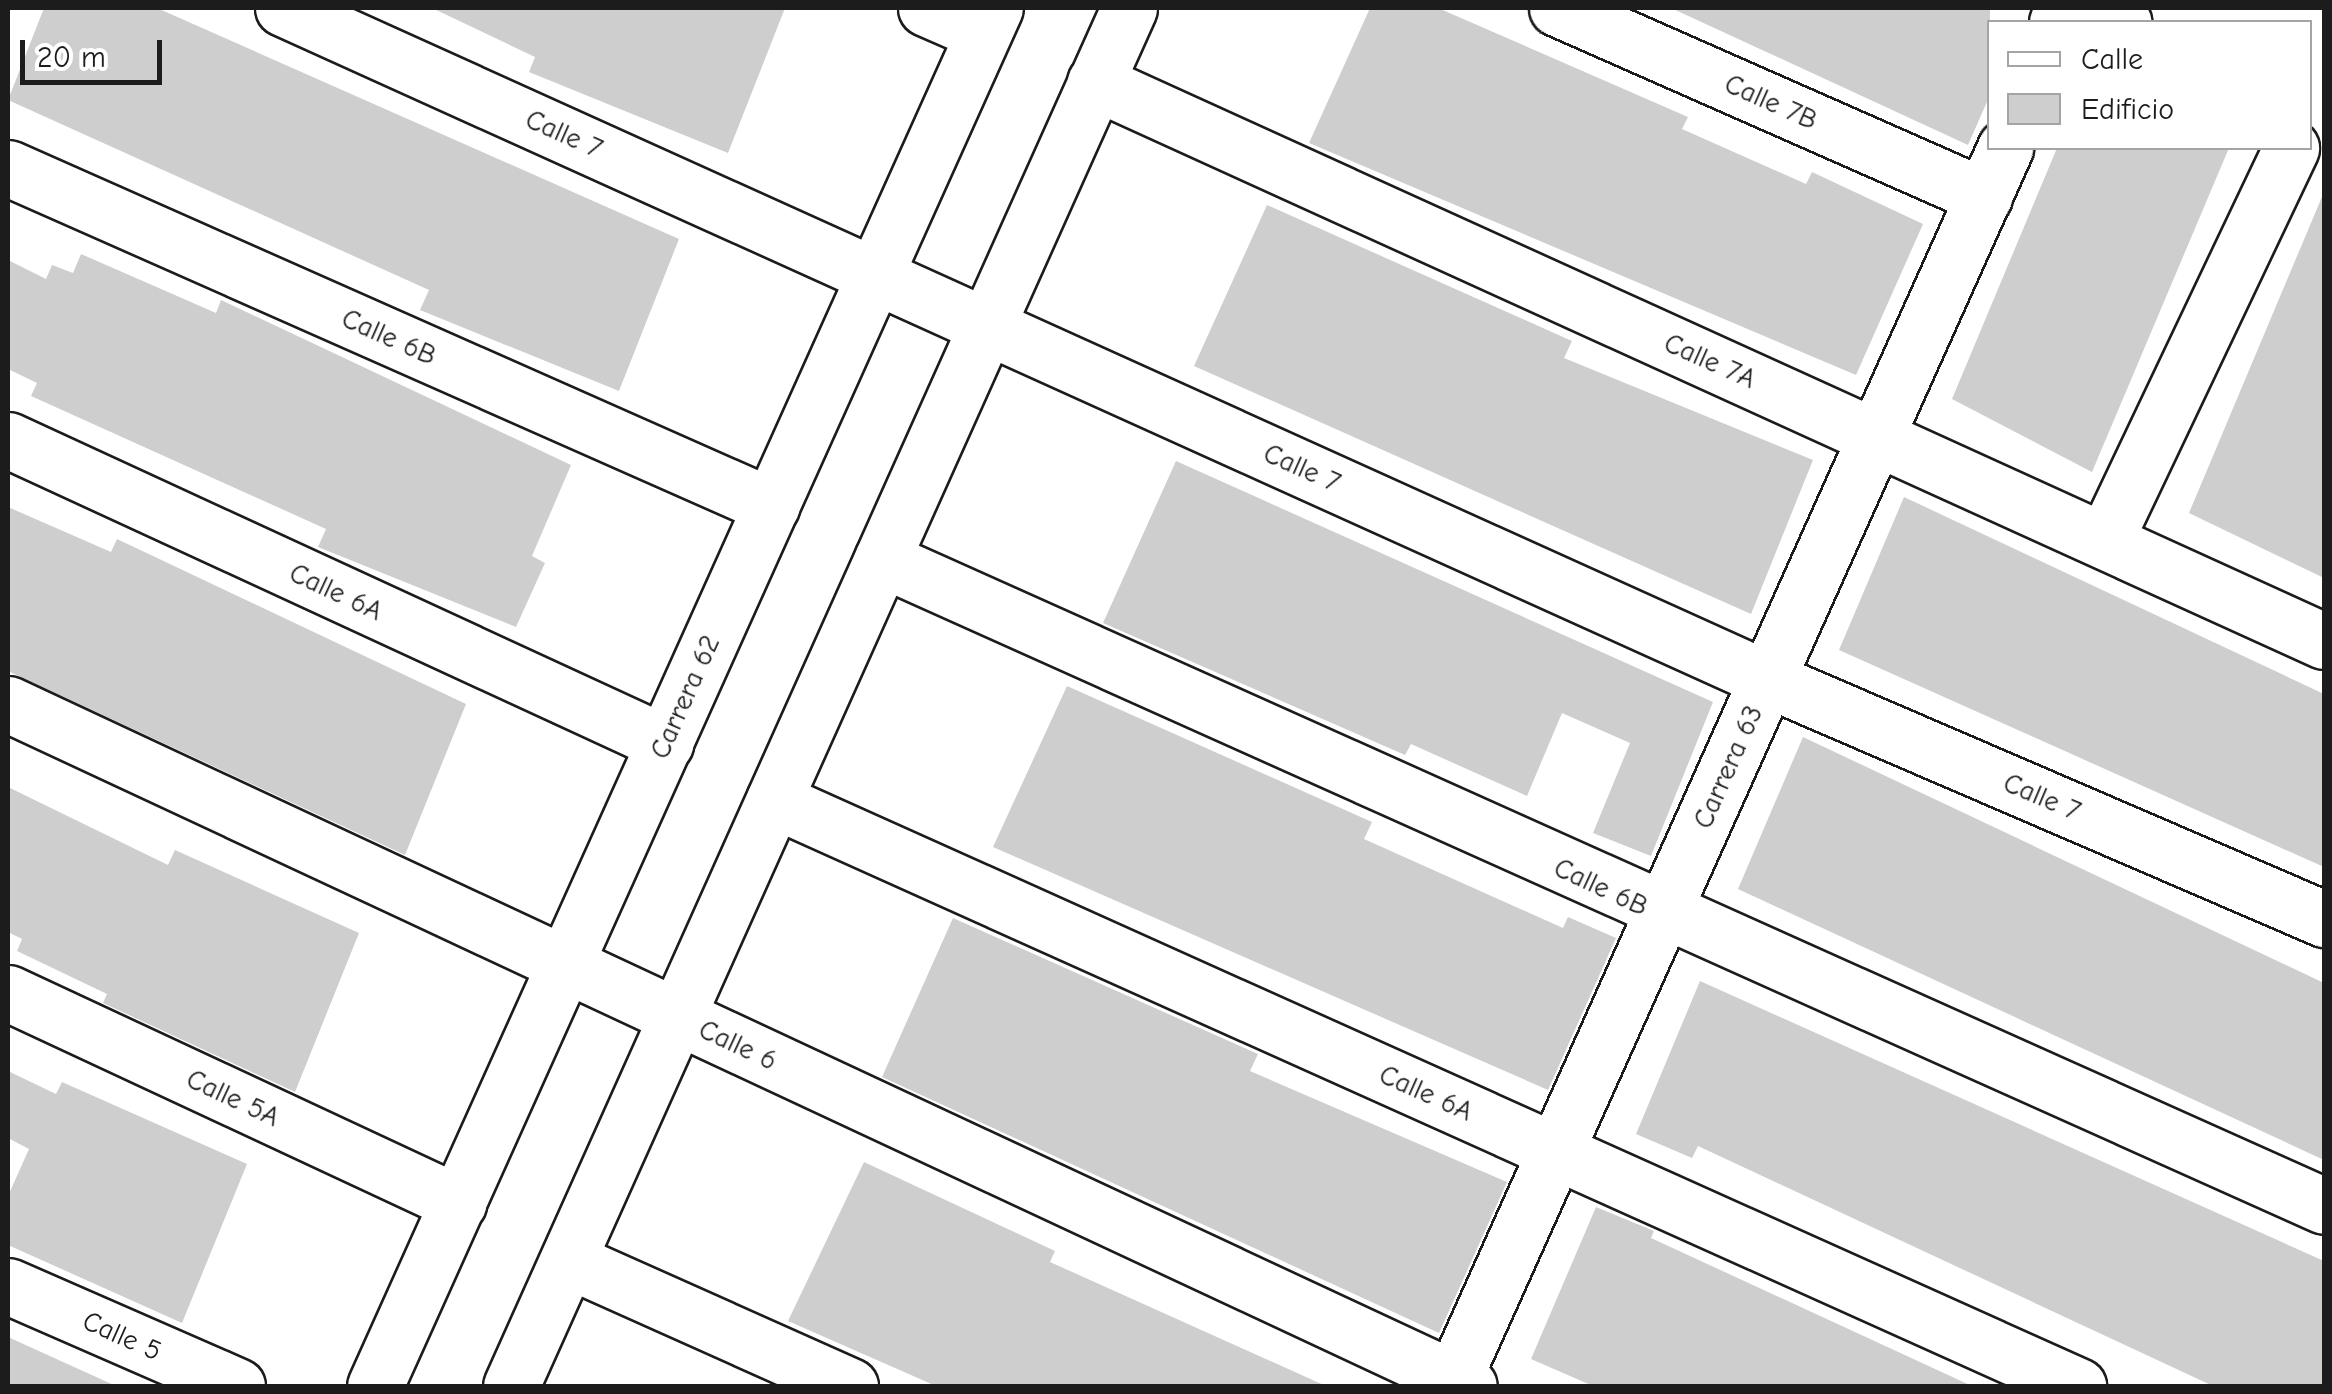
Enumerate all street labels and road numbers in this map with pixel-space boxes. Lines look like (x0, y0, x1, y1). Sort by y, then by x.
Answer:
street label: Calle 7B (1719, 67, 1823, 137)
street label: Calle 7 (520, 102, 608, 166)
street label: Calle 6B (337, 301, 441, 373)
street label: Calle 7A (1659, 326, 1761, 396)
street label: Calle 7 (1258, 436, 1346, 500)
street label: Calle 6A (284, 556, 388, 628)
street label: Carrera 62 (643, 630, 727, 764)
street label: Carrera 63 (1686, 700, 1770, 834)
street label: Calle 7 (1998, 766, 2086, 828)
street label: Calle 6B (1549, 851, 1653, 923)
street label: Calle 6 (694, 1012, 782, 1078)
street label: Calle 6A (1374, 1058, 1478, 1128)
street label: Calle 5A (181, 1062, 285, 1134)
street label: Calle 5 (78, 1304, 166, 1368)

